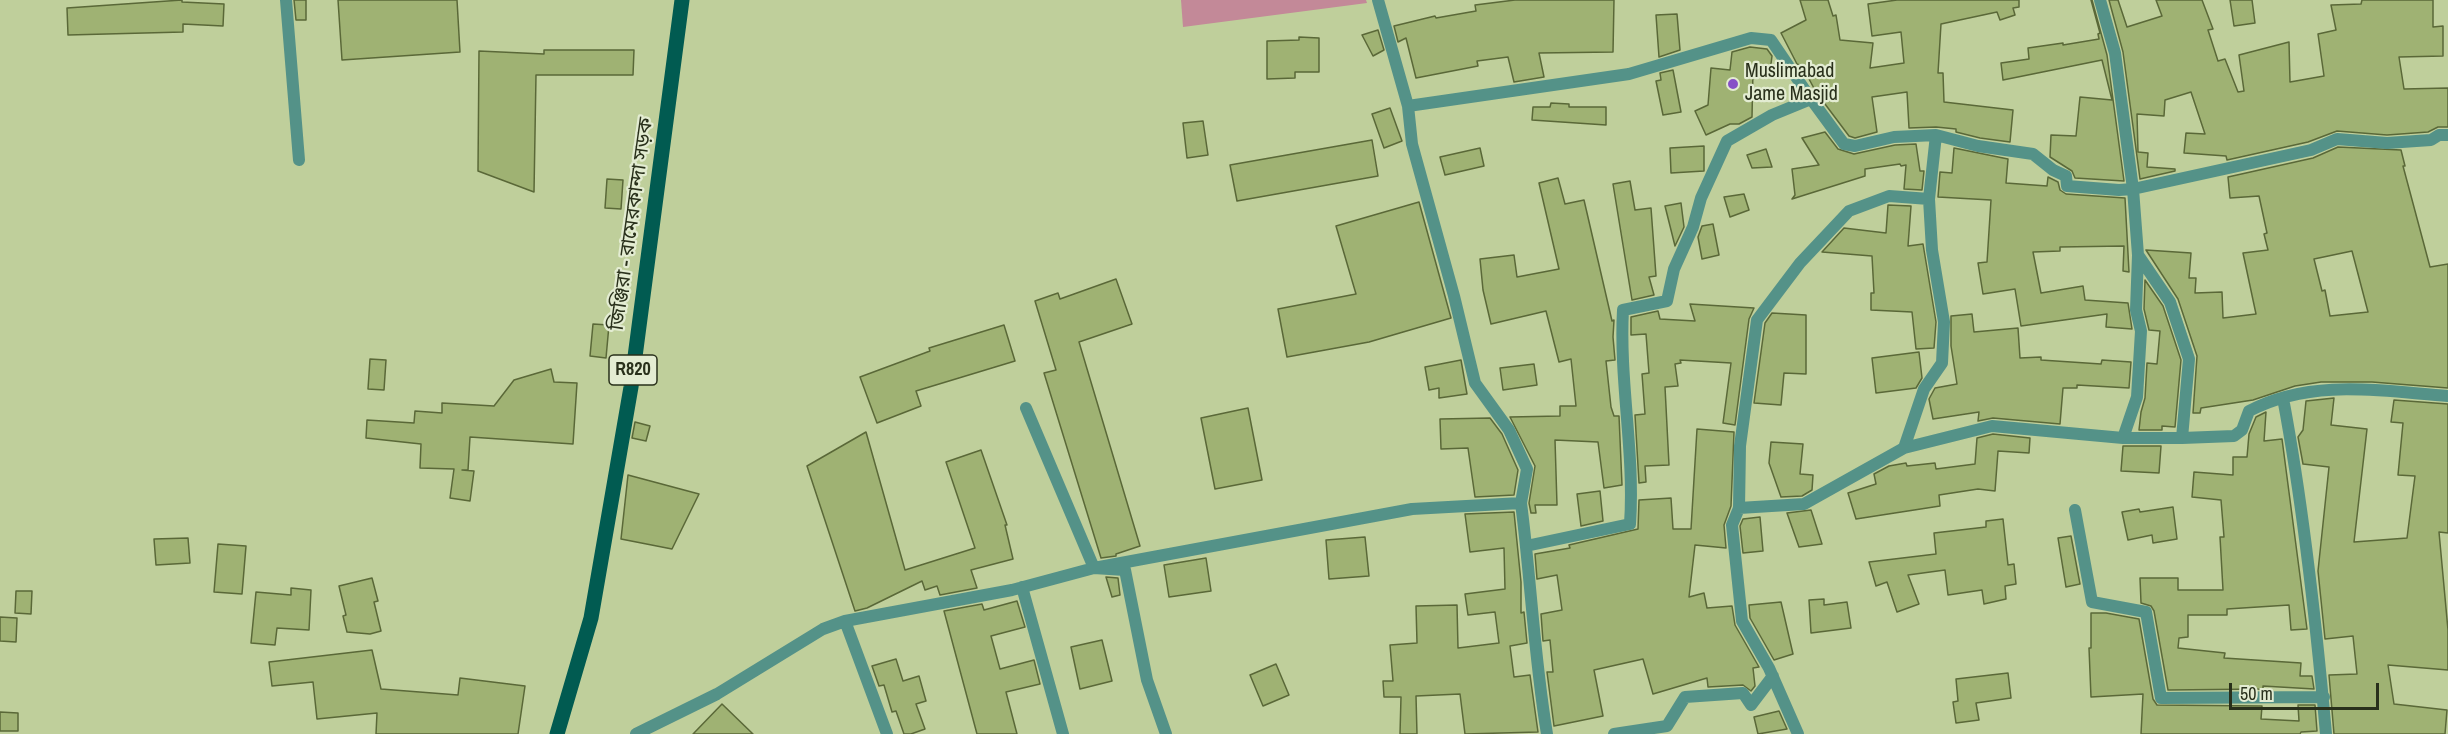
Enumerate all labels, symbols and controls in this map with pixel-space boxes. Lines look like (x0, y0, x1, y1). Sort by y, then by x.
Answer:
place label: Muslimabad Jame Masjid (1745, 60, 1838, 107)
marker: Muslimabad Jame Masjid (1726, 77, 1740, 91)
street label: জিঞ্জিরা - রামেরকান্দা সড়ক (605, 116, 659, 332)
road number: R820 (609, 355, 657, 385)
scale bar (2232, 671, 2382, 709)
text: 50 m (2240, 681, 2273, 706)

